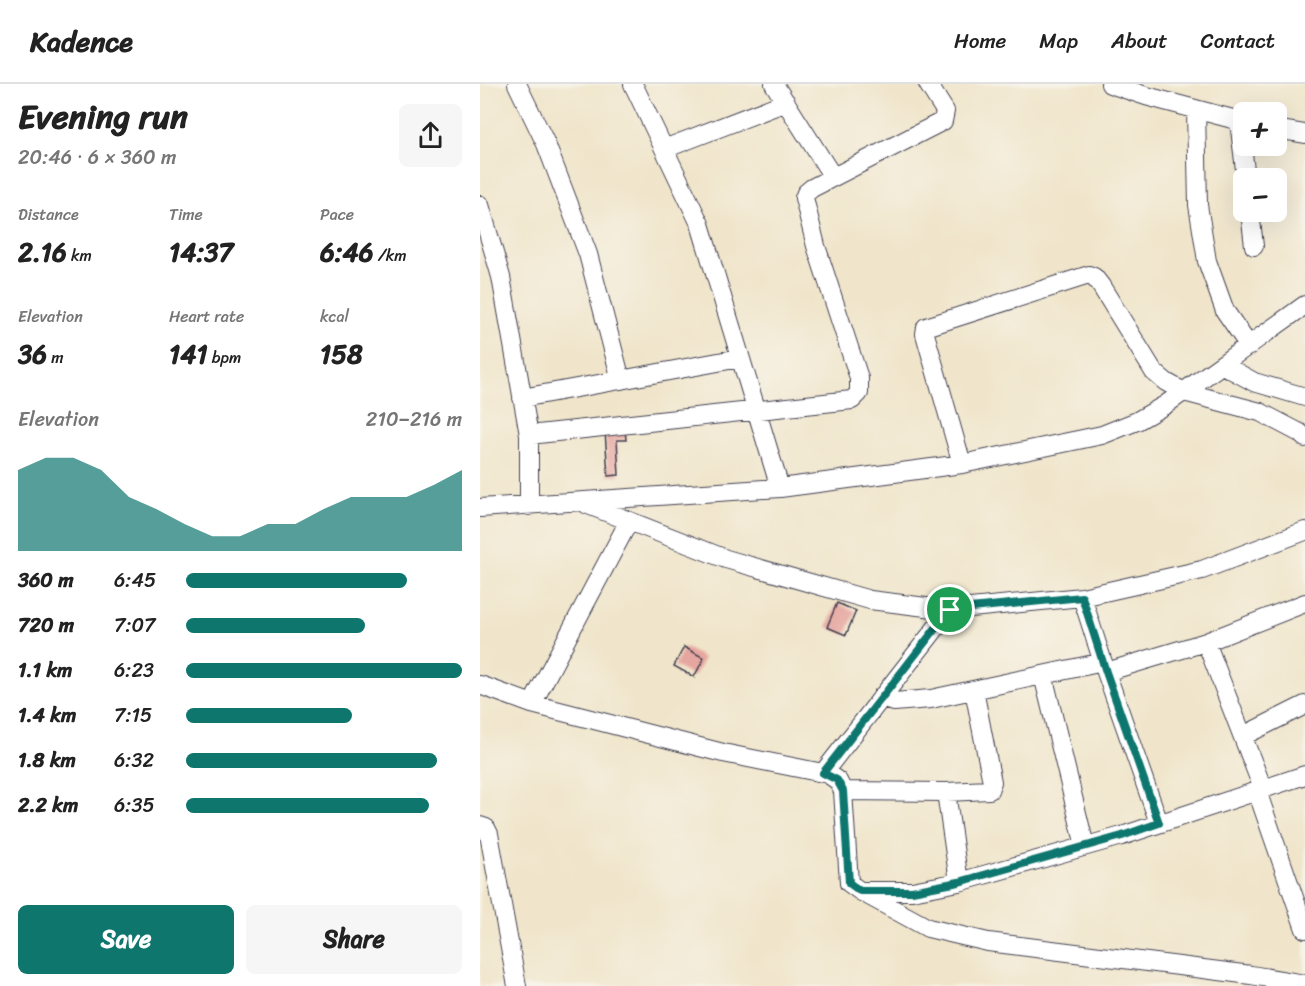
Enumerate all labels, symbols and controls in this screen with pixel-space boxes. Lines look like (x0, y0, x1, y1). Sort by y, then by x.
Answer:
text: Kadence (30, 17, 133, 66)
text: Home (954, 22, 1006, 60)
text: Map (1039, 22, 1078, 60)
text: About (1111, 22, 1168, 60)
text: Contact (1201, 22, 1275, 60)
text: Evening run (18, 88, 188, 146)
map controls (1233, 102, 1287, 222)
button: + (1233, 102, 1287, 156)
button: share (399, 104, 462, 167)
text: 20:46 · 6 × 360 m (18, 140, 176, 175)
button: − (1233, 168, 1287, 222)
text: Distance (18, 200, 79, 229)
text: Time (169, 200, 203, 229)
text: Pace (320, 200, 354, 229)
text: 2.16 (18, 229, 67, 275)
text: 14:37 (169, 229, 233, 275)
text: 6:46 (320, 229, 374, 275)
text: km (67, 241, 92, 270)
text: /km (374, 241, 407, 270)
text: Elevation (18, 302, 83, 331)
text: Heart rate (169, 302, 244, 331)
text: kcal (320, 302, 349, 331)
text: 36 (18, 331, 47, 377)
text: 141 (169, 331, 208, 377)
text: 158 (320, 331, 363, 377)
text: m (47, 343, 64, 372)
text: bpm (208, 343, 241, 372)
text: Elevation (18, 402, 99, 437)
text: 210–216 m (366, 402, 462, 437)
text: 360 m (18, 563, 74, 598)
text: 6:45 (114, 563, 156, 598)
pin (924, 584, 975, 635)
icon: arrive (933, 593, 966, 626)
text: 720 m (18, 608, 74, 643)
text: 7:07 (114, 608, 156, 643)
text: 1.1 km (18, 653, 72, 688)
text: 6:23 (114, 653, 154, 688)
text: 1.4 km (18, 698, 76, 733)
text: 7:15 (114, 698, 152, 733)
text: 1.8 km (18, 743, 76, 778)
text: 6:32 (114, 743, 154, 778)
text: 2.2 km (18, 788, 78, 823)
text: 6:35 (114, 788, 155, 823)
button: Save (18, 905, 234, 974)
button: Share (246, 905, 462, 974)

